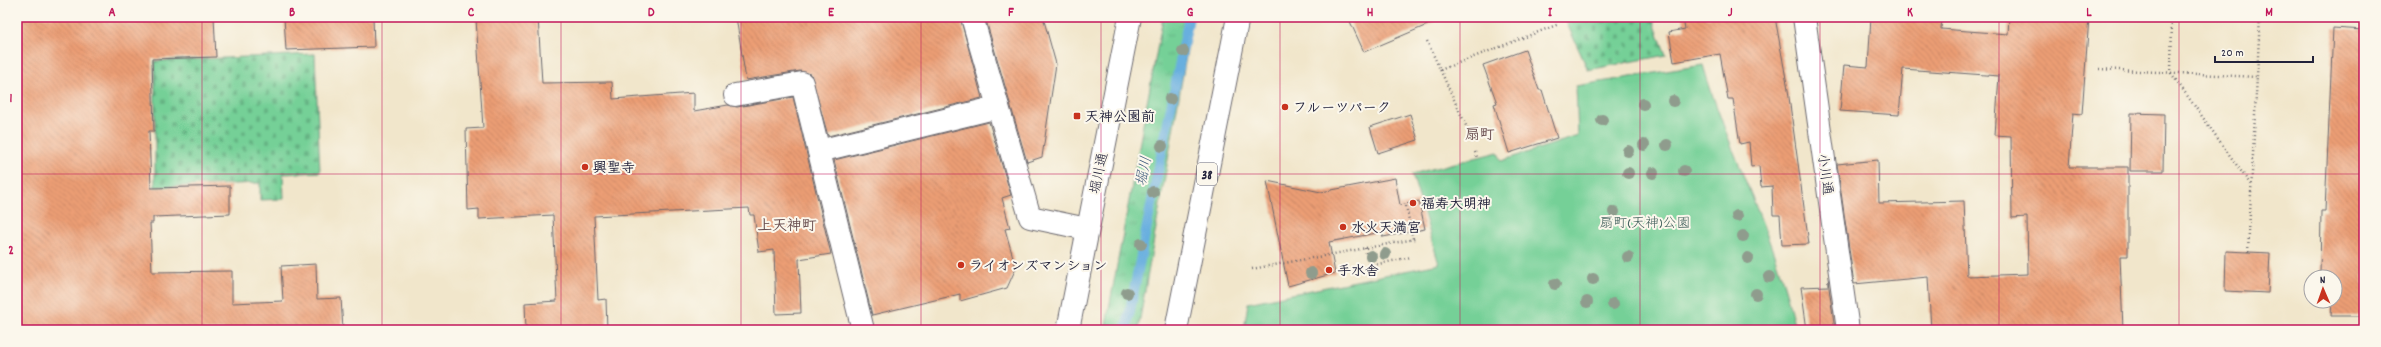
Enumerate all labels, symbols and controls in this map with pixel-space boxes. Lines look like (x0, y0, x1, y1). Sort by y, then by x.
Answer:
text: A (108, 4, 116, 23)
text: B (289, 4, 295, 23)
text: C (468, 4, 475, 23)
text: D (648, 4, 655, 23)
text: E (828, 4, 835, 23)
text: F (1008, 4, 1014, 23)
text: G (1187, 4, 1194, 23)
text: H (1367, 4, 1374, 23)
text: I (1548, 4, 1553, 23)
text: J (1728, 4, 1733, 23)
text: K (1907, 4, 1913, 23)
text: L (2086, 4, 2092, 23)
text: M (2265, 4, 2273, 23)
scale bar (2215, 38, 2313, 64)
text: 20 m (2221, 45, 2244, 62)
text: 1 (10, 90, 13, 109)
place label: フルーツパーク (1293, 99, 1391, 119)
marker: フルーツパーク (1280, 102, 1290, 112)
place label: 天神公園前 (1085, 108, 1155, 128)
marker: 天神公園前 (1072, 111, 1082, 121)
district label: 扇町 (1465, 125, 1495, 147)
street label: 堀川通 (1086, 151, 1114, 196)
street label: 小川通 (1811, 152, 1837, 196)
water label: 堀川 (1131, 155, 1159, 188)
place label: 興聖寺 (593, 159, 635, 179)
marker: 興聖寺 (580, 162, 590, 172)
road number: 38 (1197, 163, 1217, 185)
place label: 福寿大明神 (1421, 195, 1491, 215)
marker: 福寿大明神 (1408, 198, 1418, 208)
park label: 扇町(天神)公園 (1600, 214, 1691, 234)
district label: 上天神町 (757, 216, 817, 238)
place label: 水火天満宮 (1351, 219, 1421, 239)
marker: 水火天満宮 (1338, 222, 1348, 232)
text: 2 (8, 242, 14, 261)
place label: ライオンズマンション (969, 257, 1107, 277)
marker: ライオンズマンション (956, 260, 966, 270)
place label: 手水舎 (1337, 262, 1379, 282)
marker: 手水舎 (1324, 265, 1334, 275)
north arrow (2303, 269, 2343, 309)
text: N (2320, 273, 2326, 289)

